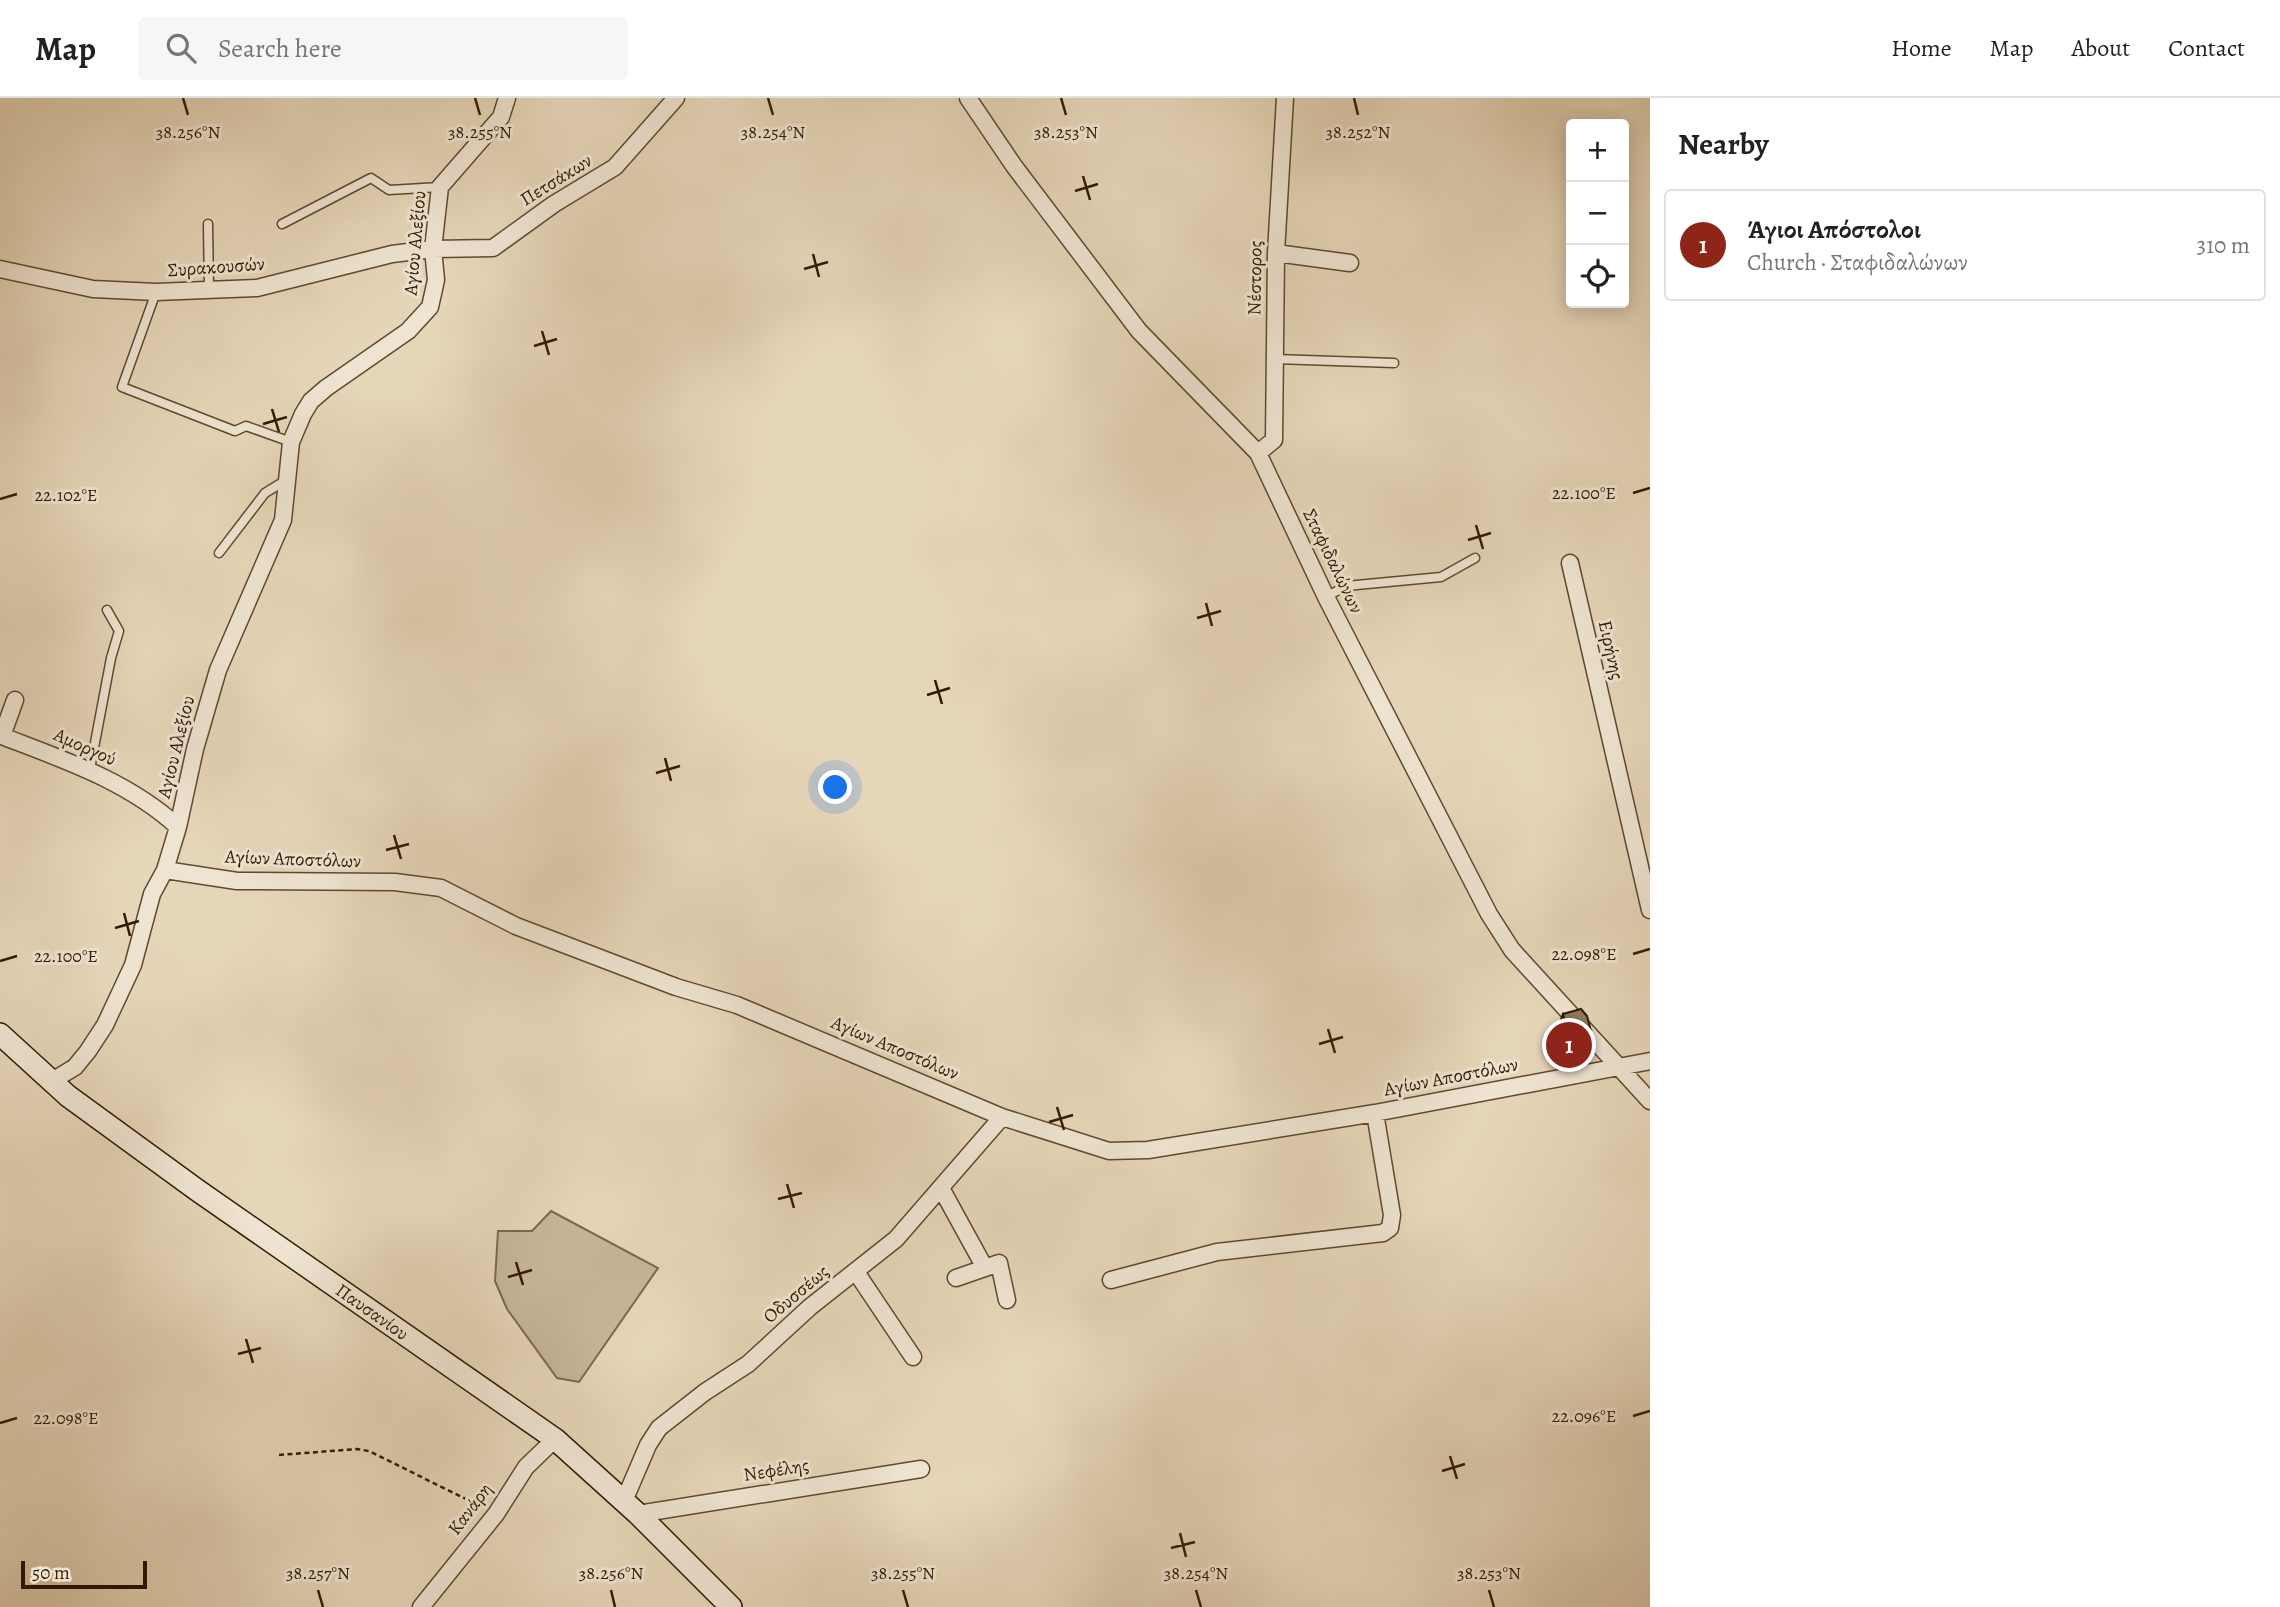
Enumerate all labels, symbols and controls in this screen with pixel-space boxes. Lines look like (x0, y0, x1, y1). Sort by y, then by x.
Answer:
search box (138, 17, 628, 80)
text: Map (35, 26, 96, 71)
icon: search (162, 29, 200, 67)
text: Search here (218, 31, 342, 66)
text: Home (1891, 32, 1952, 64)
text: Map (1990, 32, 2034, 64)
text: About (2072, 32, 2130, 64)
text: Contact (2168, 32, 2245, 64)
map controls (1566, 119, 1629, 308)
button: + (1566, 119, 1629, 182)
text: 38.256°N (156, 120, 220, 144)
text: 38.255°N (448, 120, 512, 144)
text: 38.254°N (741, 120, 805, 144)
text: 38.253°N (1034, 120, 1098, 144)
text: 38.252°N (1326, 120, 1391, 144)
text: Nearby (1678, 124, 1769, 164)
street label: Πετσάκων (515, 148, 597, 212)
button: − (1566, 182, 1629, 245)
street label: Αγίου Αλεξίου (397, 190, 433, 297)
text: Άγιοι Απόστολοι (1747, 212, 1921, 247)
text: 1 (1699, 230, 1707, 261)
text: 310 m (2197, 230, 2250, 261)
street label: Νέστορος (1241, 240, 1269, 316)
button: locate (1566, 245, 1629, 308)
text: Church · Σταφιδαλώνων (1747, 247, 1968, 278)
street label: Συρακουσών (167, 251, 266, 283)
text: 22.100°E (1552, 481, 1616, 505)
text: 22.102°E (35, 483, 97, 507)
street label: Σταφιδαλώνων (1296, 504, 1370, 618)
street label: Ειρήνης (1592, 618, 1630, 682)
street label: Αγίου Αλεξίου (150, 693, 201, 802)
street label: Αμοργού (49, 721, 120, 772)
your location (818, 770, 852, 804)
street label: Αγίων Αποστόλων (224, 844, 362, 874)
text: 22.098°E (1551, 942, 1617, 966)
text: 22.100°E (34, 944, 98, 968)
street label: Αγίων Αποστόλων (826, 1009, 963, 1087)
pin: 1 (1546, 1019, 1592, 1071)
street label: Αγίων Αποστόλων (1381, 1051, 1520, 1103)
street label: Οδυσσέως (757, 1259, 835, 1329)
street label: Παυσανίου (330, 1277, 414, 1347)
text: 22.096°E (1552, 1404, 1616, 1428)
text: 22.098°E (33, 1406, 99, 1430)
street label: Νεφέλης (741, 1452, 811, 1488)
street label: Κανάρη (442, 1477, 498, 1541)
scale bar (21, 1558, 147, 1590)
text: 50 m (32, 1560, 70, 1586)
text: 38.257°N (286, 1561, 350, 1585)
text: 38.256°N (579, 1561, 643, 1585)
text: 38.255°N (871, 1561, 935, 1585)
text: 38.254°N (1164, 1561, 1228, 1585)
text: 38.253°N (1457, 1561, 1521, 1585)

